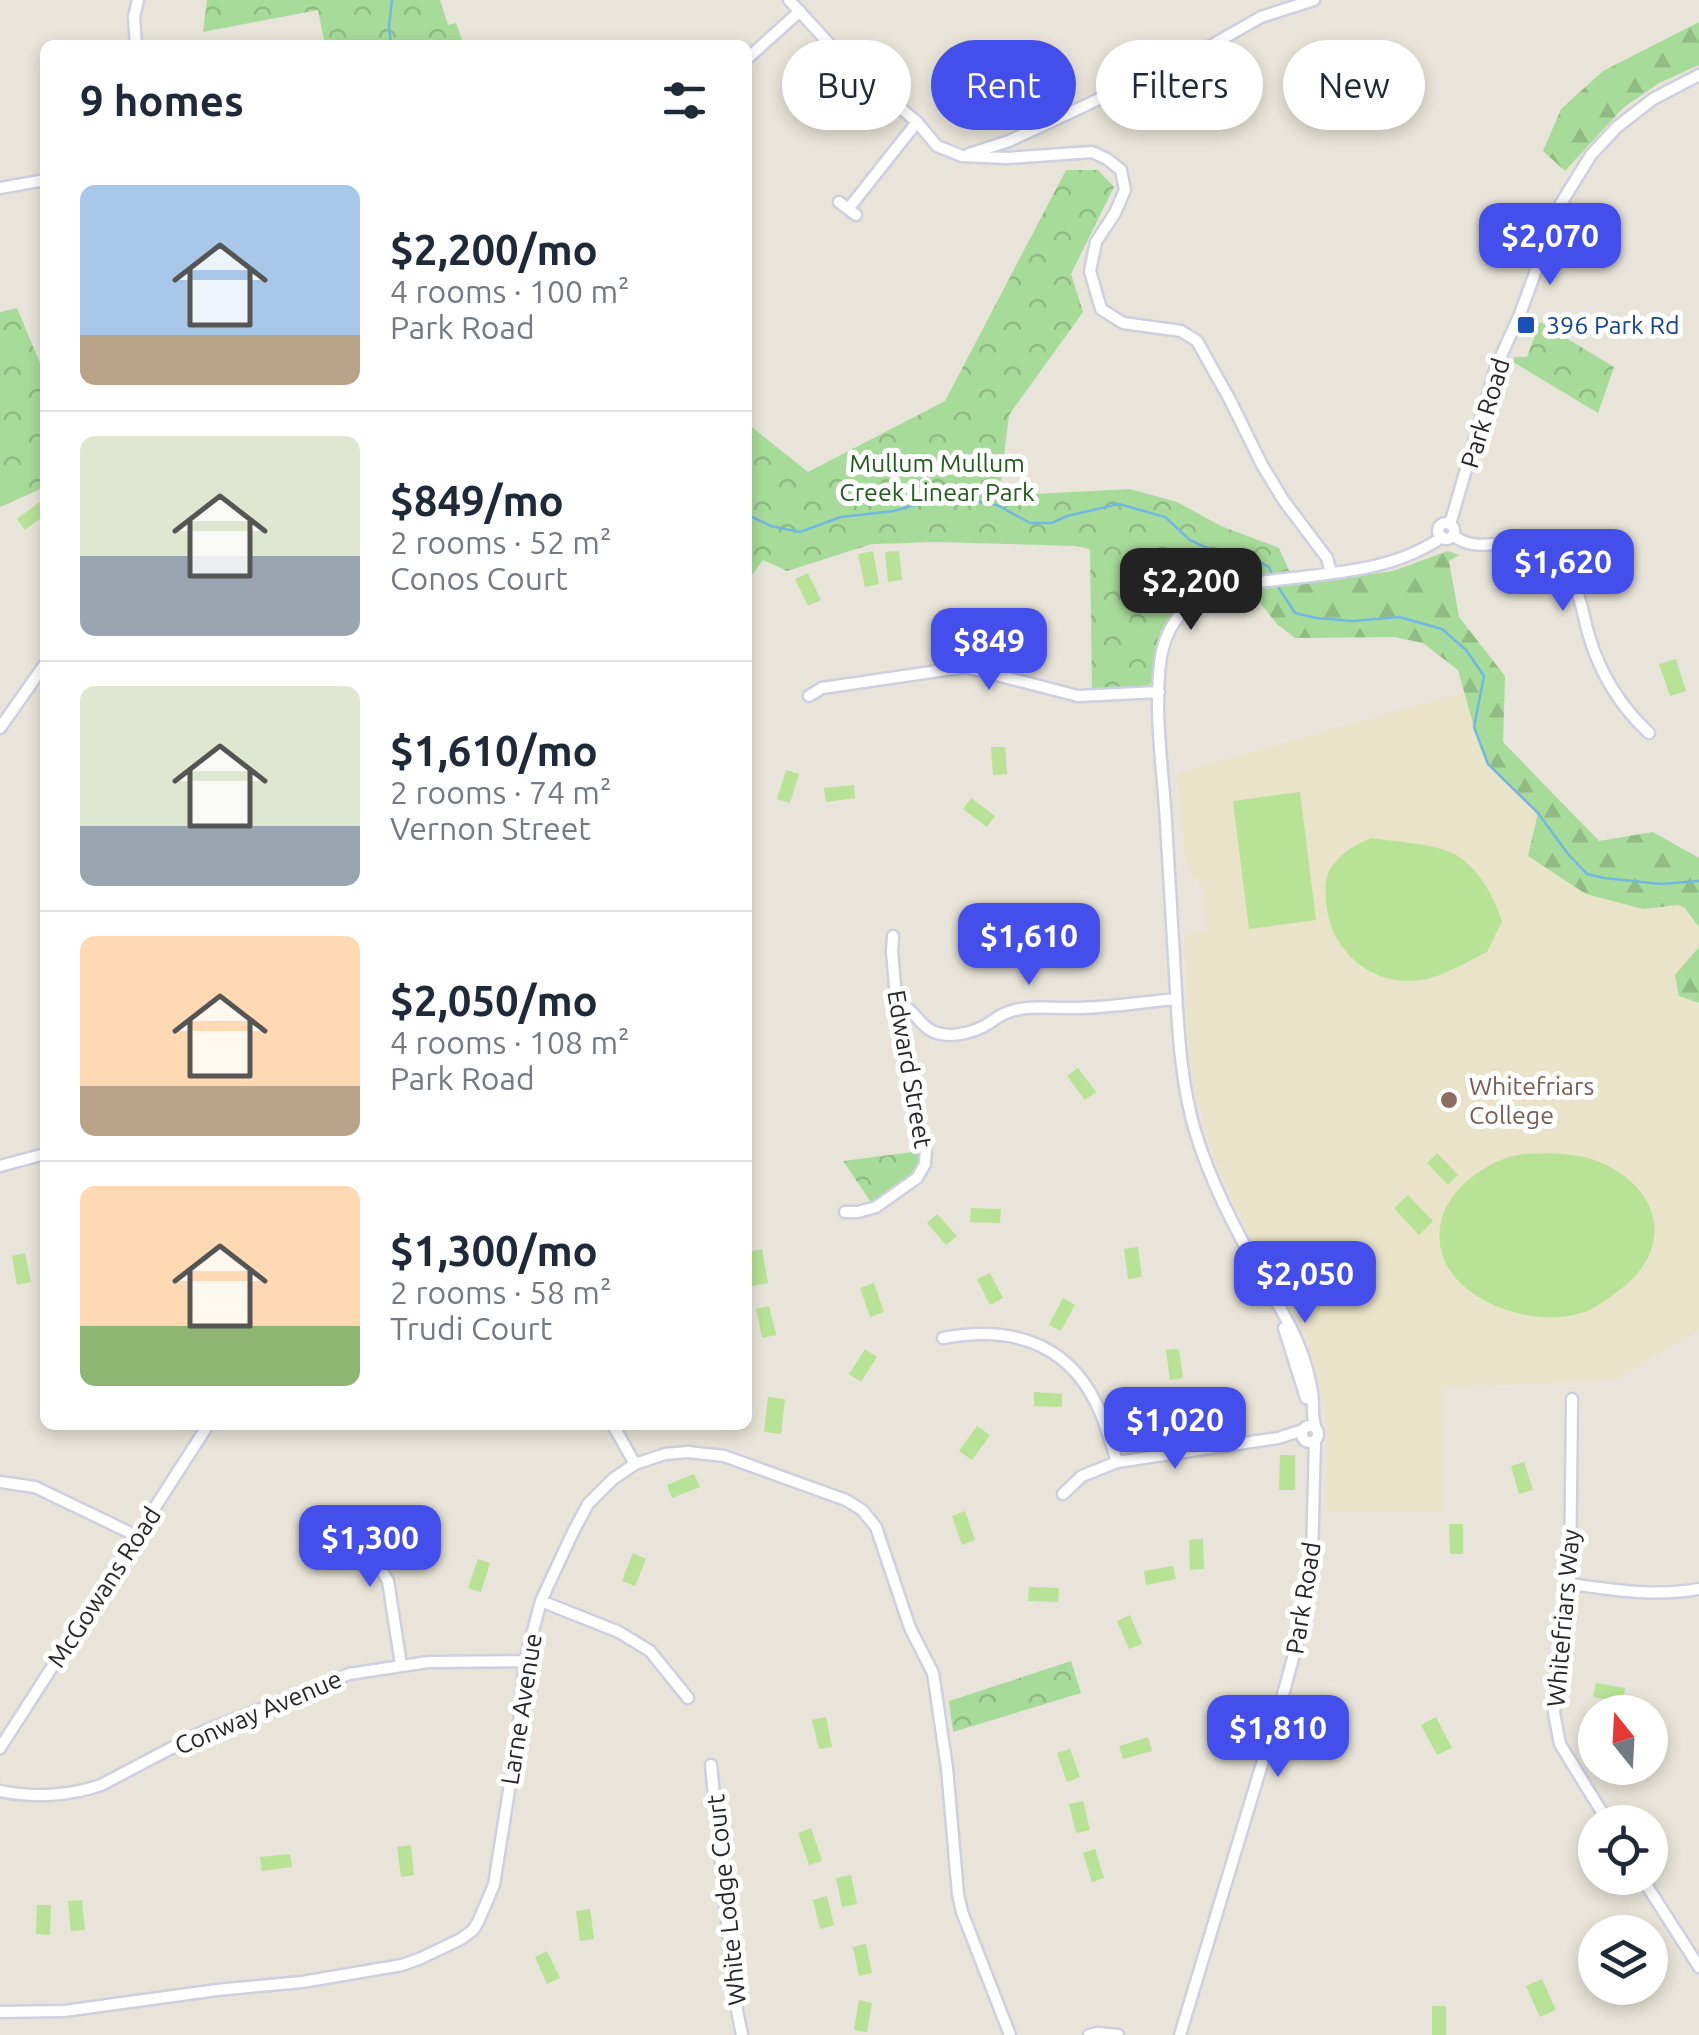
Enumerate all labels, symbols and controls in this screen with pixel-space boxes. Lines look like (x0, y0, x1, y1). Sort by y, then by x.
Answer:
chip: Buy (782, 40, 911, 130)
chip: Rent (931, 40, 1076, 130)
chip: Filters (1096, 40, 1263, 130)
chip: New (1283, 40, 1425, 130)
icon: filters (657, 73, 712, 128)
text: 9 homes (80, 77, 244, 124)
pin: $2,070 (1469, 203, 1631, 288)
text: $2,070 (1501, 217, 1599, 253)
icon: home (160, 225, 280, 345)
text: $2,200/mo (390, 226, 598, 273)
text: 4 rooms · 100 m² (390, 273, 630, 309)
text: Park Road (390, 309, 535, 345)
place label: 396 Park Rd (1546, 311, 1680, 339)
marker: 396 Park Rd (1515, 314, 1537, 336)
street label: Park Road (1455, 355, 1515, 471)
park label: Mullum Mullum Creek Linear Park (839, 449, 1035, 506)
icon: home (160, 476, 280, 596)
text: $849/mo (390, 477, 564, 524)
text: 2 rooms · 52 m² (390, 524, 611, 560)
pin: $1,620 (1482, 529, 1644, 614)
text: $1,620 (1514, 543, 1612, 579)
pin: $2,200 (1110, 548, 1272, 633)
text: Conos Court (390, 560, 568, 596)
text: $2,200 (1142, 562, 1240, 598)
pin: $849 (930, 608, 1048, 693)
text: $849 (953, 622, 1025, 658)
icon: home (160, 726, 280, 846)
text: $1,610/mo (390, 727, 598, 774)
text: 2 rooms · 74 m² (390, 774, 611, 810)
text: Vernon Street (390, 810, 591, 846)
pin: $1,610 (948, 903, 1110, 988)
text: $1,610 (980, 917, 1078, 953)
icon: home (160, 976, 280, 1096)
text: $2,050/mo (390, 977, 598, 1024)
street label: Edward Street (882, 988, 938, 1151)
text: 4 rooms · 108 m² (390, 1024, 630, 1060)
text: Park Road (390, 1060, 535, 1096)
place label: Whitefriars College (1469, 1072, 1594, 1129)
marker: Whitefriars College (1438, 1089, 1460, 1111)
icon: home (160, 1226, 280, 1346)
text: $1,300/mo (390, 1227, 598, 1274)
pin: $2,050 (1224, 1241, 1386, 1326)
text: $2,050 (1256, 1255, 1354, 1291)
text: 2 rooms · 58 m² (390, 1274, 611, 1310)
text: Trudi Court (390, 1310, 552, 1346)
pin: $1,020 (1094, 1387, 1256, 1472)
text: $1,020 (1126, 1401, 1224, 1437)
street label: McGowans Road (42, 1502, 166, 1672)
pin: $1,300 (289, 1505, 451, 1590)
text: $1,300 (321, 1519, 419, 1555)
street label: Whitefriars Way (1541, 1528, 1585, 1708)
street label: Park Road (1280, 1540, 1326, 1656)
street label: Larne Avenue (495, 1631, 547, 1787)
street label: Conway Avenue (170, 1664, 346, 1760)
pin: $1,810 (1197, 1695, 1359, 1780)
north arrow (1578, 1695, 1668, 1785)
map controls (1578, 1695, 1668, 2005)
text: $1,810 (1229, 1709, 1327, 1745)
street label: White Lodge Court (701, 1793, 751, 2007)
button: locate (1578, 1805, 1668, 1895)
button: layers (1578, 1915, 1668, 2005)

